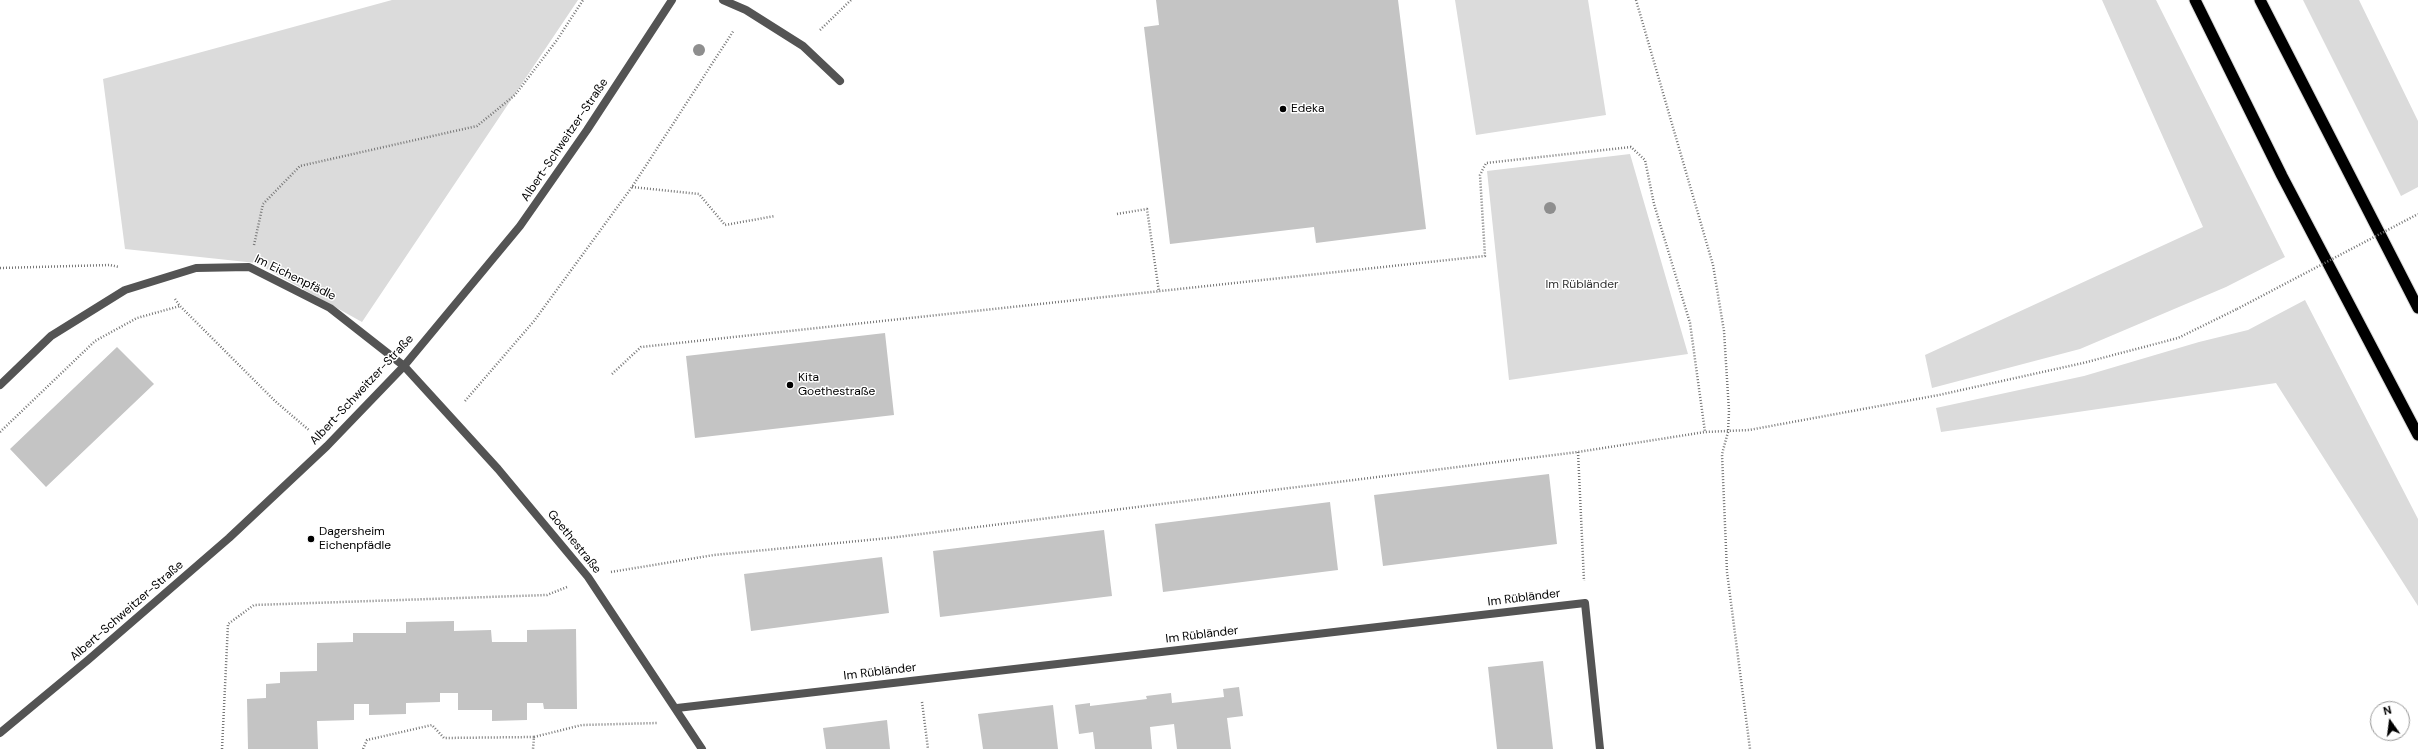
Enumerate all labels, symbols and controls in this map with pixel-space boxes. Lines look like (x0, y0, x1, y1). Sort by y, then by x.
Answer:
street label: Albert-Schweitzer-Straße (518, 76, 612, 204)
place label: Edeka (1291, 102, 1325, 116)
marker: Edeka (1278, 104, 1288, 114)
street label: Im Eichenpfädle (252, 252, 338, 304)
park label: Im Rübländer (1545, 278, 1619, 292)
street label: Albert-Schweitzer-Straße (307, 332, 417, 448)
place label: Kita Goethestraße (798, 371, 875, 399)
marker: Kita Goethestraße (785, 380, 795, 390)
street label: Goethestraße (544, 507, 604, 577)
place label: Dagersheim Eichenpfädle (319, 525, 391, 553)
marker: Dagersheim Eichenpfädle (306, 534, 316, 544)
street label: Albert-Schweitzer-Straße (68, 558, 186, 664)
street label: Im Rübländer (1487, 586, 1561, 610)
street label: Im Rübländer (1165, 623, 1239, 647)
street label: Im Rübländer (843, 660, 917, 684)
north arrow (2370, 701, 2410, 741)
text: N (2382, 703, 2393, 718)

